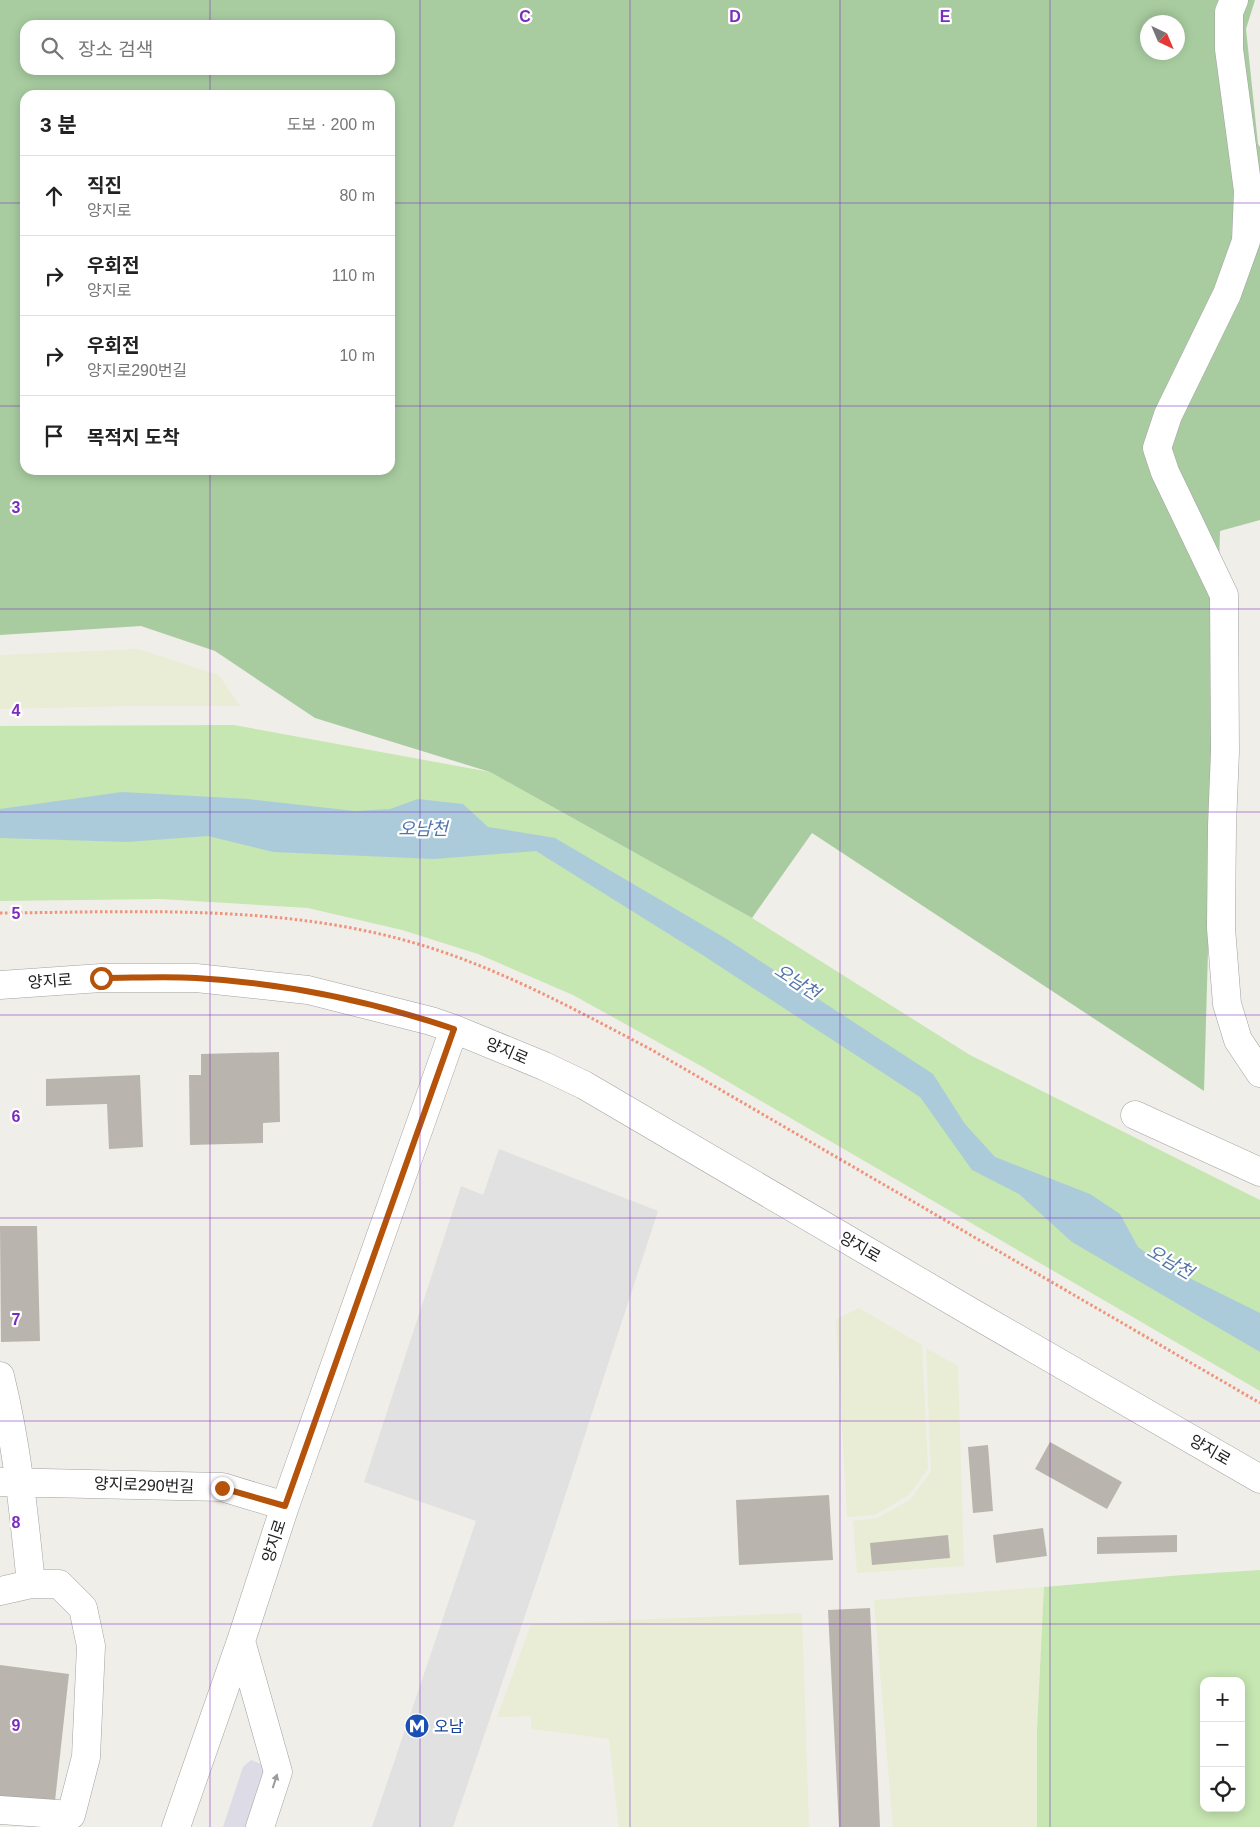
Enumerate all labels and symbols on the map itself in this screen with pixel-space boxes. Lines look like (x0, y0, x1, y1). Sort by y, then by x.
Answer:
text: C (519, 8, 531, 25)
text: D (729, 8, 741, 25)
text: E (940, 8, 951, 25)
north arrow (1140, 15, 1185, 60)
text: 3 (12, 499, 21, 516)
text: 4 (12, 702, 21, 719)
water label: 오남천 (398, 819, 450, 839)
text: 5 (12, 905, 21, 922)
water label: 오남천 (771, 960, 825, 1005)
route start (90, 967, 113, 990)
street label: 양지로 (27, 971, 73, 991)
street label: 양지로 (483, 1035, 531, 1068)
text: 6 (12, 1108, 21, 1125)
street label: 양지로 (837, 1229, 884, 1266)
water label: 오남천 (1143, 1241, 1199, 1284)
text: 7 (12, 1311, 21, 1328)
street label: 양지로 (1187, 1432, 1234, 1469)
street label: 양지로290번길 (94, 1475, 194, 1495)
route end (211, 1477, 234, 1500)
text: 8 (12, 1514, 21, 1531)
street label: 양지로 (259, 1517, 289, 1565)
metro station icon: 오남 (404, 1713, 430, 1739)
text: 9 (12, 1717, 21, 1734)
place label: 오남 (434, 1718, 464, 1735)
one-way arrow (272, 1773, 279, 1788)

